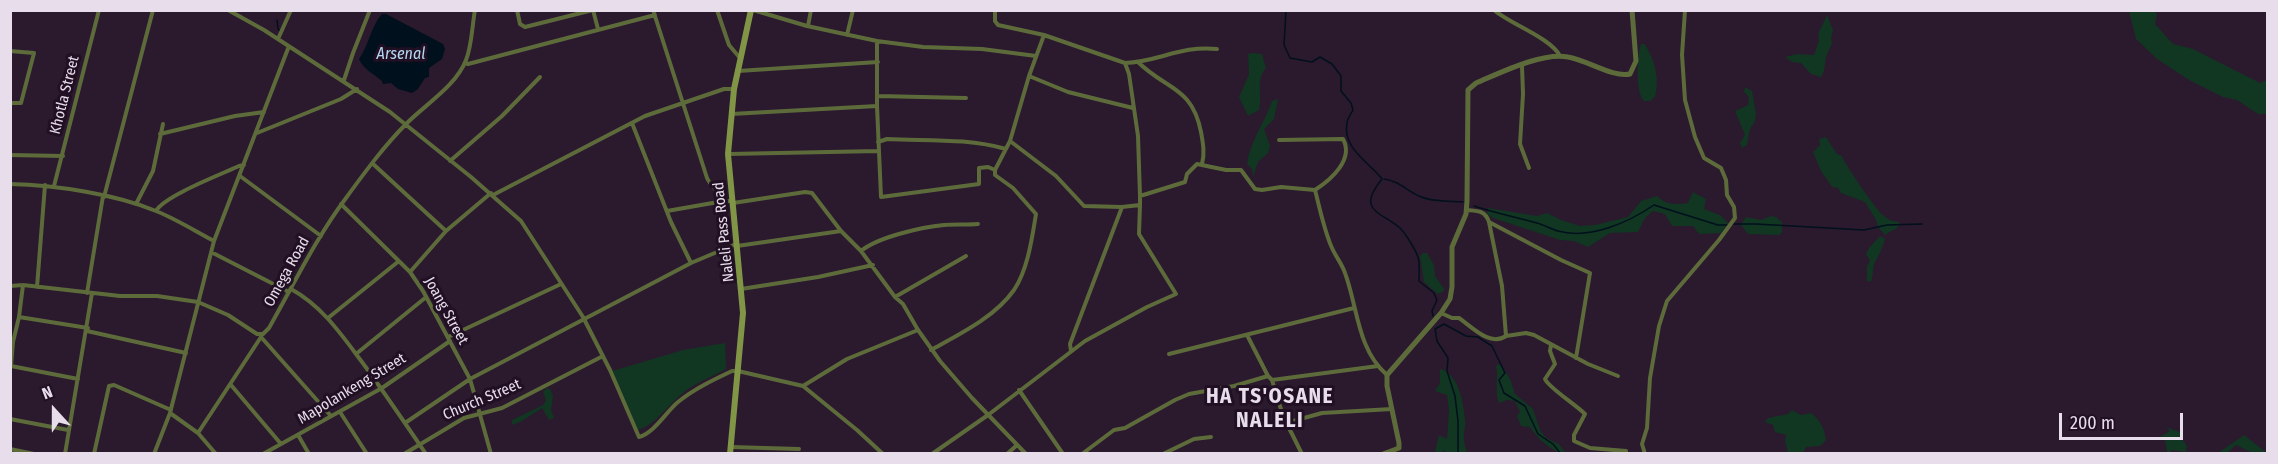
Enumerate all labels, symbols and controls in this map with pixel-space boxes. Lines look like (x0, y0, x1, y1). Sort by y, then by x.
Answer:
water label: Arsenal (377, 45, 425, 65)
street label: Khotla Street (47, 54, 83, 136)
street label: Naleli Pass Road (710, 181, 738, 283)
street label: Omega Road (260, 234, 314, 310)
street label: Joang Street (420, 274, 472, 348)
street label: Mapolankeng Street (295, 350, 409, 428)
street label: Church Street (440, 376, 524, 424)
north arrow (24, 380, 84, 440)
text: N (39, 382, 55, 403)
district label: HA TS'OSANE NALELI (1206, 384, 1334, 434)
scale bar (2062, 401, 2186, 439)
text: 200 m (2070, 412, 2115, 434)

